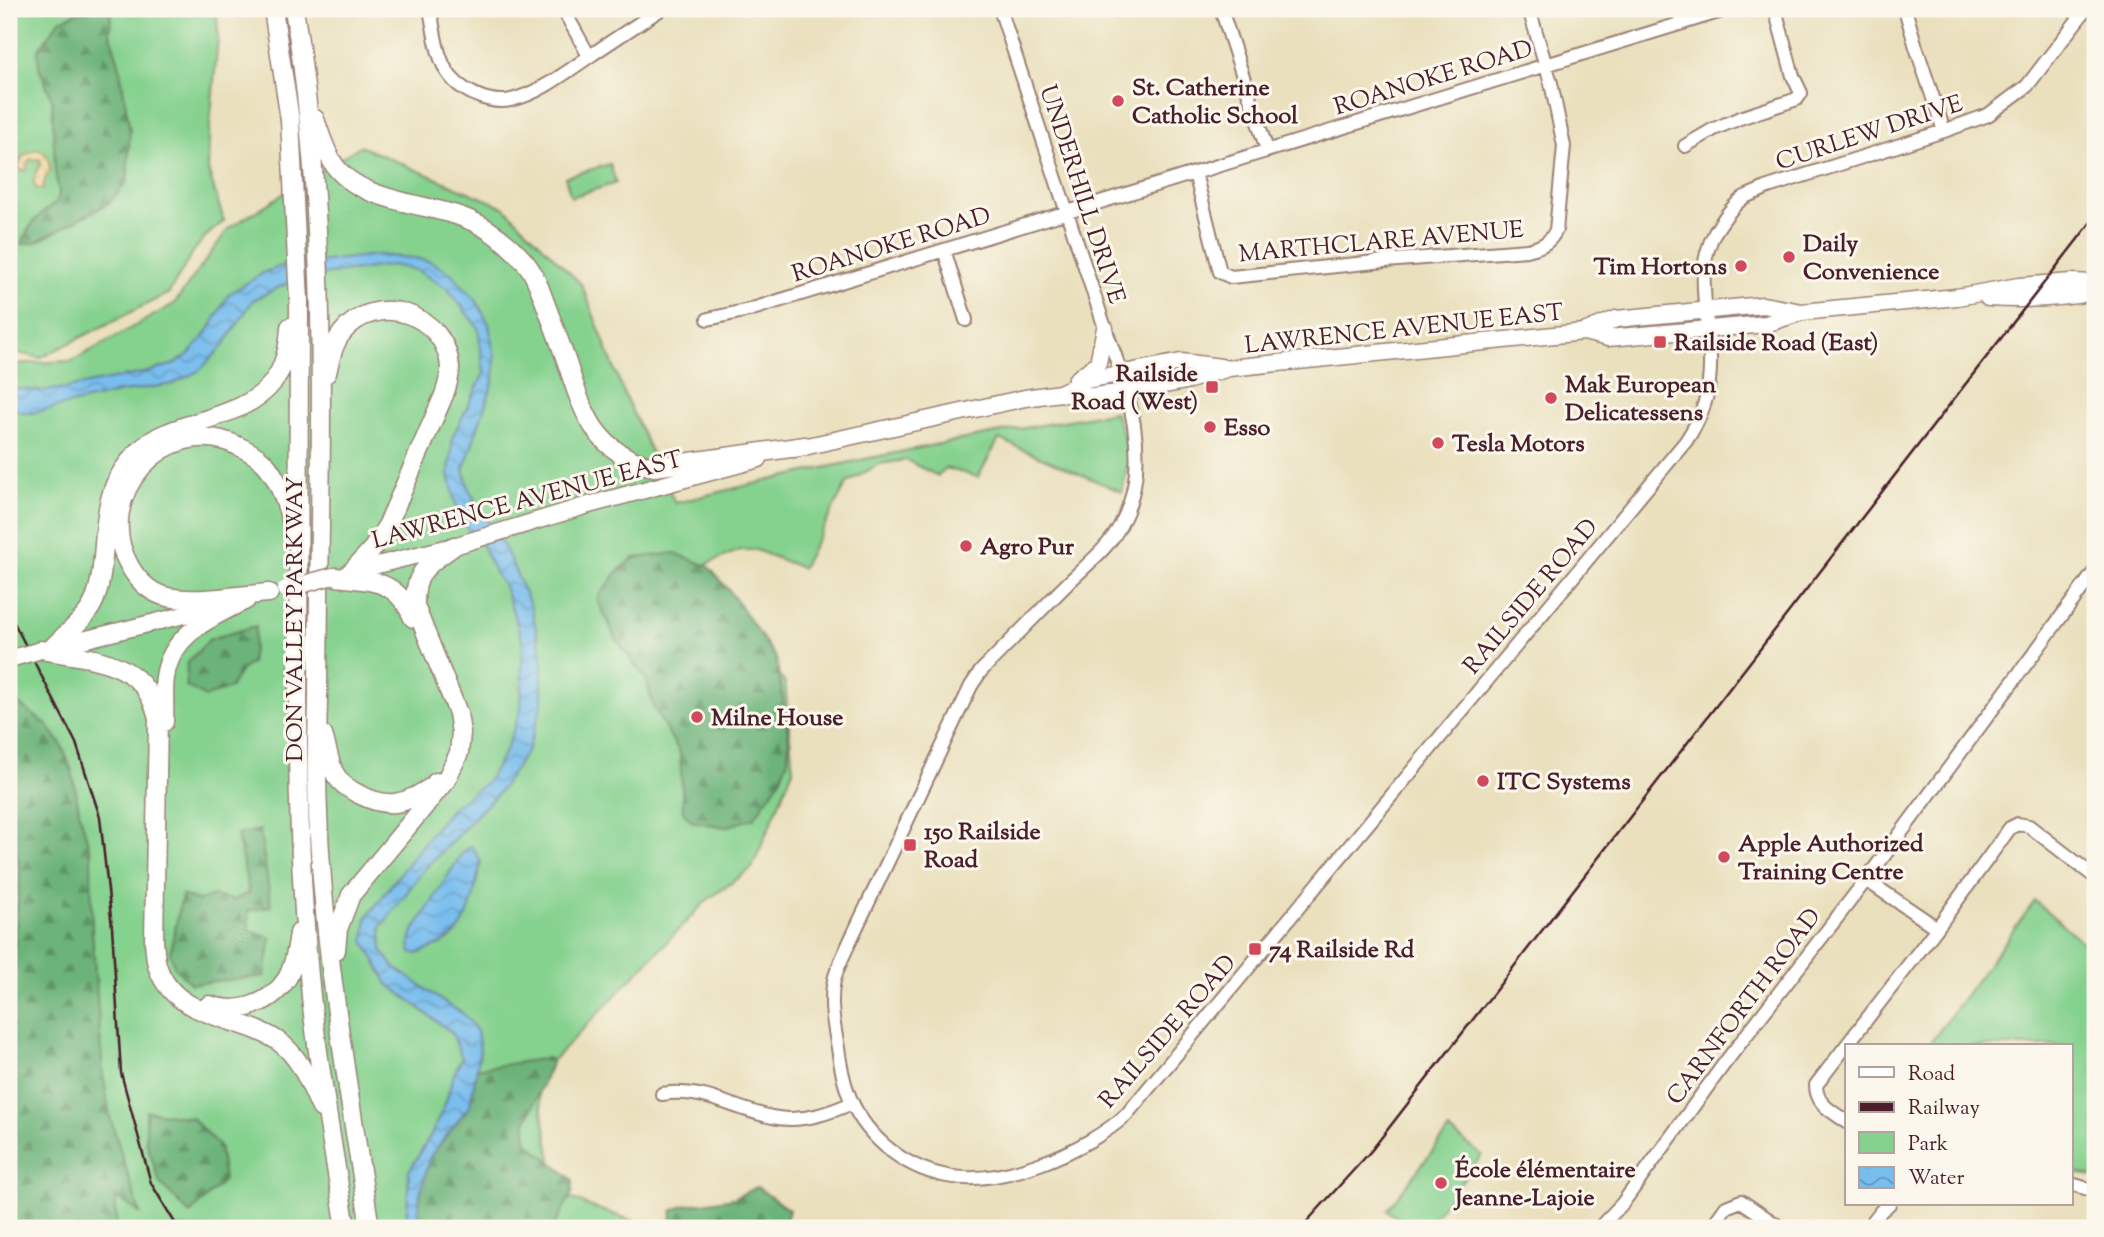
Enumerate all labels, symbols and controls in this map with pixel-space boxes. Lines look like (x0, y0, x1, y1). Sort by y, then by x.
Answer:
street label: ROANOKE ROAD (1330, 33, 1537, 125)
place label: St. Catherine Catholic School (1132, 72, 1298, 134)
street label: UNDERHILL DRIVE (1030, 81, 1133, 309)
street label: CURLEW DRIVE (1772, 87, 1968, 180)
marker: St. Catherine Catholic School (1110, 93, 1126, 109)
street label: ROANOKE ROAD (788, 200, 995, 292)
street label: MARTHCLARE AVENUE (1237, 214, 1526, 272)
place label: Daily Convenience (1803, 228, 1939, 290)
marker: Daily Convenience (1781, 249, 1797, 265)
place label: Tim Hortons (1593, 251, 1727, 285)
marker: Tim Hortons (1733, 258, 1749, 274)
street label: LAWRENCE AVENUE EAST (1243, 296, 1565, 364)
place label: Railside Road (East) (1674, 327, 1878, 361)
marker: Railside Road (East) (1652, 334, 1668, 350)
place label: Railside Road (West) (1071, 358, 1198, 420)
place label: Mak European Delicatessens (1565, 369, 1717, 431)
marker: Railside Road (West) (1204, 379, 1220, 395)
marker: Mak European Delicatessens (1543, 390, 1559, 406)
place label: Esso (1224, 412, 1271, 446)
marker: Esso (1202, 419, 1218, 435)
place label: Tesla Motors (1452, 428, 1585, 462)
marker: Tesla Motors (1430, 435, 1446, 451)
street label: LAWRENCE AVENUE EAST (368, 443, 687, 559)
street label: DON VALLEY PARKWAY (279, 476, 313, 762)
street label: RAILSIDE ROAD (1456, 512, 1607, 683)
place label: Agro Pur (980, 531, 1075, 565)
marker: Agro Pur (958, 538, 974, 554)
place label: Milne House (711, 702, 843, 736)
marker: Milne House (689, 709, 705, 725)
place label: ITC Systems (1497, 766, 1631, 800)
marker: ITC Systems (1475, 773, 1491, 789)
place label: 150 Railside Road (924, 816, 1041, 878)
place label: Apple Authorized Training Centre (1738, 828, 1924, 890)
marker: 150 Railside Road (902, 837, 918, 853)
marker: Apple Authorized Training Centre (1716, 849, 1732, 865)
street label: CARNFORTH ROAD (1659, 902, 1830, 1113)
place label: 74 Railside Rd (1269, 934, 1415, 968)
marker: 74 Railside Rd (1247, 941, 1263, 957)
street label: RAILSIDE ROAD (1092, 948, 1245, 1117)
legend (1845, 1044, 2072, 1206)
text: Road (1908, 1060, 1955, 1090)
text: Railway (1908, 1094, 1980, 1124)
text: Park (1908, 1130, 1949, 1160)
place label: École élémentaire Jeanne-Lajoie (1453, 1154, 1636, 1216)
text: Water (1908, 1164, 1965, 1194)
marker: École élémentaire Jeanne-Lajoie (1433, 1175, 1449, 1191)

